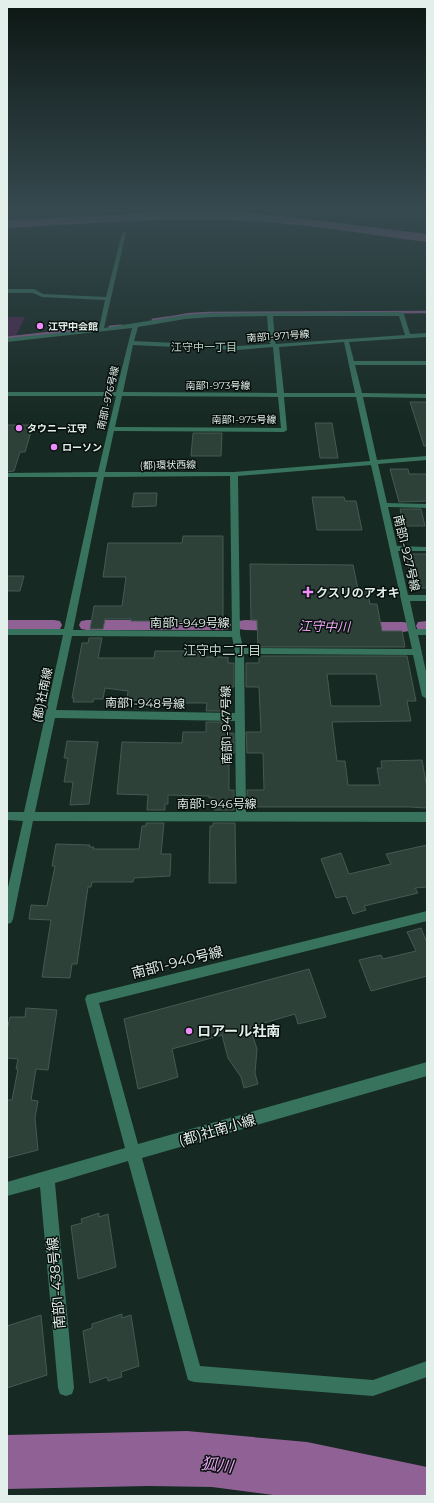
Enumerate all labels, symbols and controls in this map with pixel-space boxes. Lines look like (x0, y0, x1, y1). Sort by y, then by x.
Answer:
place label: 江守中会館 (48, 320, 98, 333)
marker: 江守中会館 (35, 321, 45, 331)
street label: 南部1-971号線 (246, 327, 310, 345)
district label: 江守中一丁目 (171, 340, 237, 354)
street label: 南部1-976号線 (94, 365, 122, 431)
street label: 南部1-973号線 (186, 379, 250, 392)
street label: 南部1-975号線 (212, 413, 276, 426)
place label: タウニー江守 (27, 422, 87, 435)
marker: タウニー江守 (14, 423, 24, 433)
place label: ローソン (62, 441, 102, 454)
marker: ローソン (49, 442, 59, 452)
street label: (都)環状西線 (140, 458, 196, 472)
street label: 南部1-927号線 (391, 513, 423, 593)
place label: クスリのアオキ (316, 585, 400, 600)
marker: クスリのアオキ (303, 587, 313, 597)
street label: 南部1-949号線 (150, 615, 230, 630)
water label: 江守中川 (298, 618, 352, 634)
district label: 江守中二丁目 (183, 642, 261, 658)
street label: (都)社南線 (29, 666, 55, 724)
street label: 南部1-947号線 (218, 686, 234, 764)
street label: 南部1-948号線 (105, 695, 185, 711)
street label: 南部1-946号線 (177, 796, 257, 811)
street label: 南部1-940号線 (129, 942, 225, 982)
place label: ロアール社南 (197, 1022, 280, 1040)
marker: ロアール社南 (184, 1026, 194, 1036)
street label: (都)社南小線 (176, 1110, 258, 1150)
street label: 南部1-438号線 (43, 1236, 69, 1330)
water label: 狐川 (200, 1454, 236, 1476)

